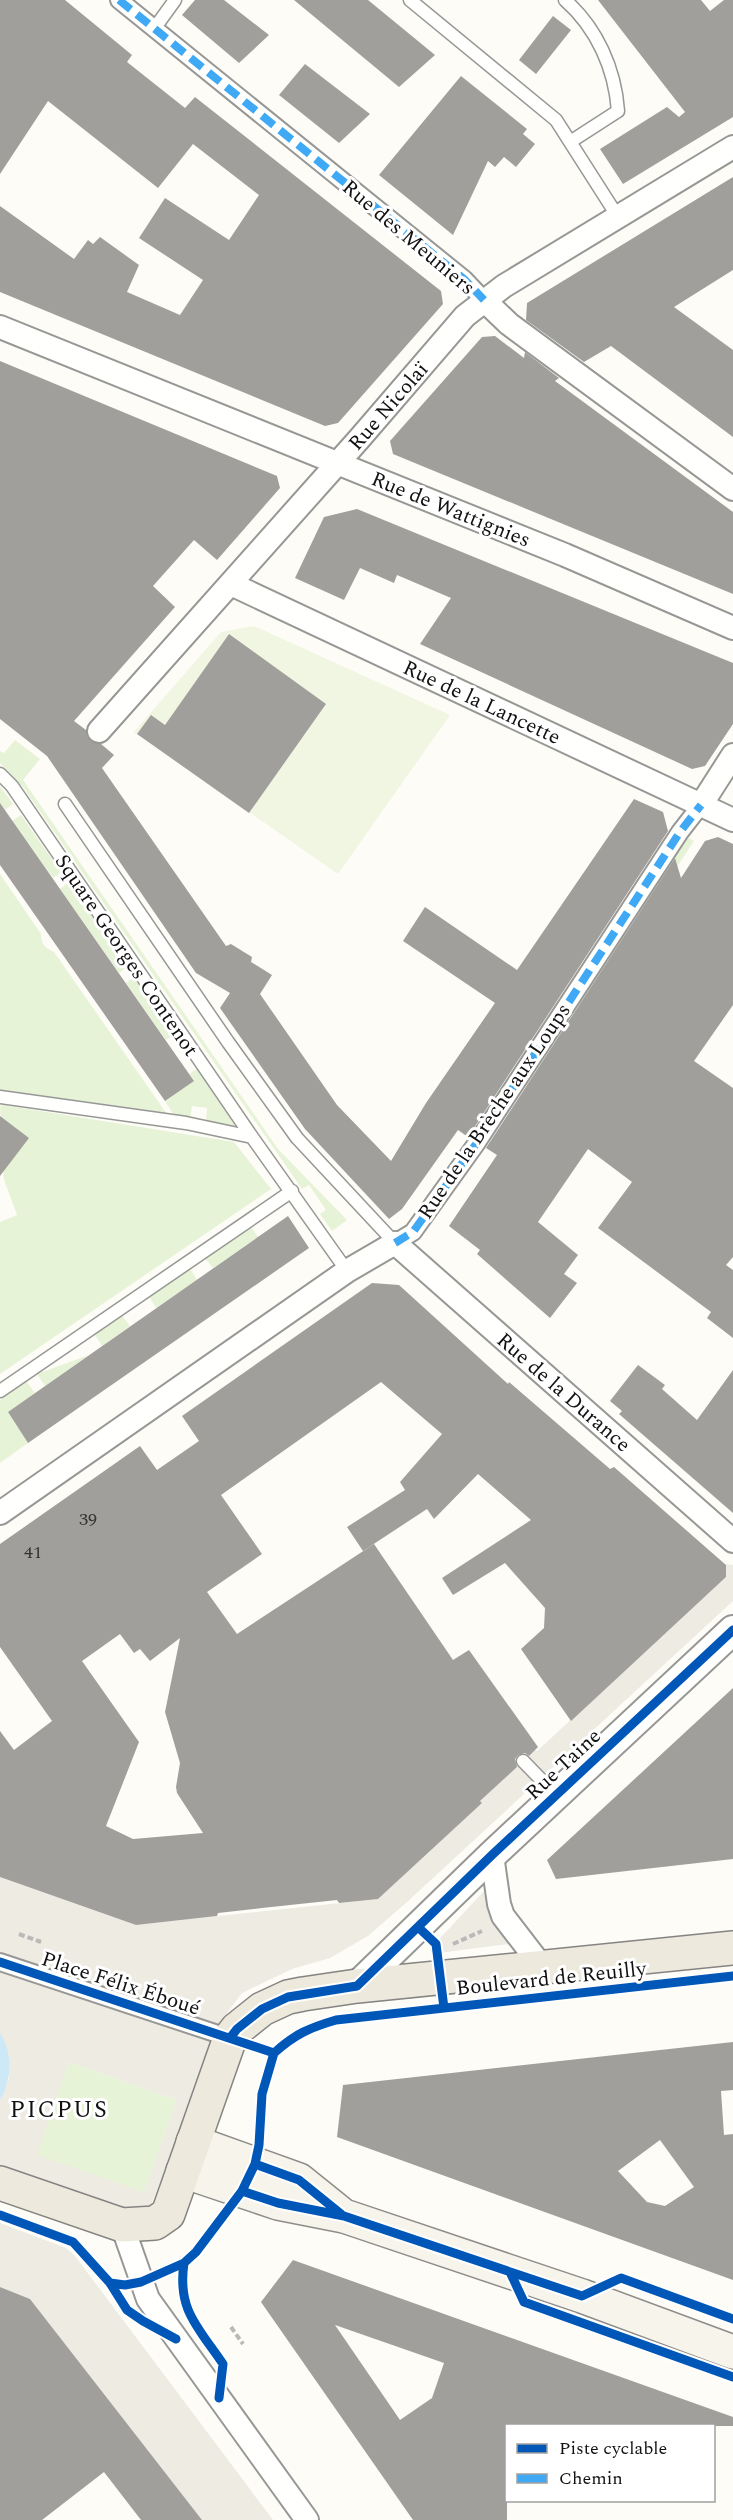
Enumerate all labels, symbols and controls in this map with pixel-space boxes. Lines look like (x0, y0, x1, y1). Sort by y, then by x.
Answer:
street label: Rue des Meuniers (335, 172, 482, 303)
street label: Rue Nicolaï (341, 355, 437, 458)
street label: Rue de Wattignies (366, 463, 535, 556)
street label: Rue de la Lancette (397, 652, 566, 754)
street label: Square Georges Contenot (46, 848, 206, 1063)
street label: Rue de la Brèche aux Loups (410, 997, 579, 1226)
street label: Rue de la Durance (489, 1325, 638, 1460)
house number: 39 (79, 1506, 97, 1533)
house number: 41 (24, 1539, 42, 1566)
street label: Rue Taine (519, 1721, 609, 1808)
street label: Place Félix Éboué (37, 1943, 204, 2025)
street label: Boulevard de Reuilly (454, 1953, 649, 2005)
district label: PICPUS (10, 2092, 108, 2128)
legend (505, 2424, 715, 2502)
text: Piste cyclable (559, 2435, 667, 2462)
text: Chemin (559, 2465, 623, 2492)

